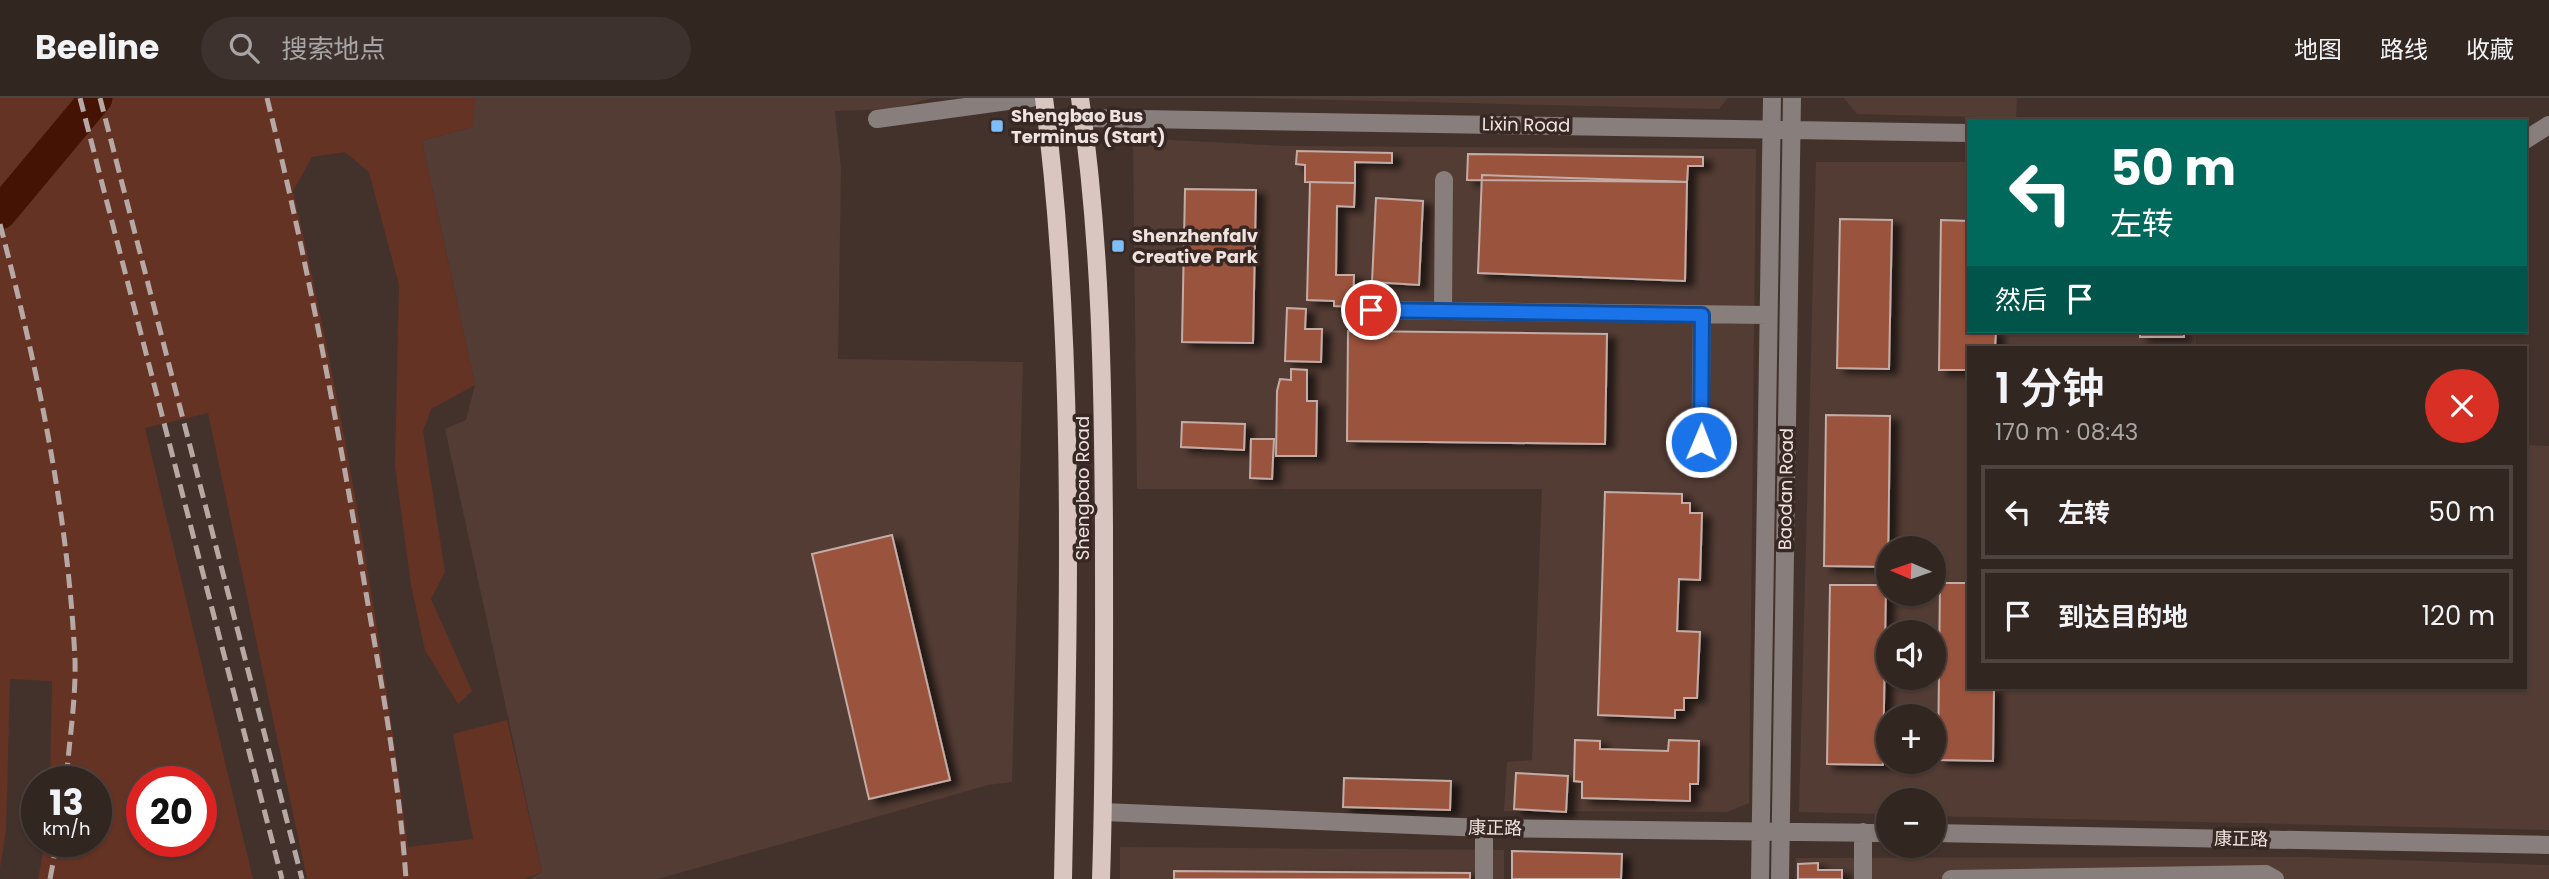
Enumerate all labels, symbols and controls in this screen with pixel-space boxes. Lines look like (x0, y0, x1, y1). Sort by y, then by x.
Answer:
search box (201, 17, 691, 80)
text: Beeline (35, 24, 159, 71)
icon: search (225, 29, 263, 67)
text: 搜索地点 (281, 31, 385, 67)
text: 地图 (2294, 33, 2342, 66)
text: 路线 (2380, 33, 2428, 66)
text: 收藏 (2466, 33, 2514, 66)
place label: Shengbao Bus Terminus (Start) (1011, 103, 1166, 149)
street label: Lixin Road (1482, 111, 1570, 138)
marker: Shengbao Bus Terminus (Start) (989, 118, 1005, 134)
text: 50 m (2110, 134, 2236, 202)
icon: left (1995, 147, 2086, 238)
text: 左转 (2110, 201, 2174, 246)
place label: Shenzhenfalv Creative Park (1132, 223, 1259, 269)
marker: Shenzhenfalv Creative Park (1110, 238, 1126, 254)
pin (1341, 280, 1401, 340)
icon: arrive (2061, 280, 2099, 318)
text: 然后 (1995, 282, 2047, 318)
icon: arrive (1352, 291, 1390, 329)
text: 1 分钟 (1995, 359, 2104, 418)
button: close (2425, 369, 2499, 443)
position arrow (1664, 405, 1738, 479)
street label: Shengbao Road (1070, 416, 1095, 560)
text: 170 m · 08:43 (1995, 416, 2138, 448)
street label: Baodan Road (1772, 428, 1799, 550)
icon: left (1999, 493, 2037, 531)
text: 50 m (2429, 494, 2495, 530)
text: 左转 (2058, 495, 2110, 531)
north arrow (1876, 536, 1946, 606)
map controls (1876, 536, 1946, 858)
icon: arrive (1999, 597, 2037, 635)
text: 120 m (2422, 598, 2495, 634)
text: 到达目的地 (2058, 599, 2188, 635)
button: sound (1876, 620, 1946, 690)
button: + (1876, 704, 1946, 774)
speed limit sign: 20 (126, 766, 217, 857)
text: 13 (49, 778, 84, 827)
button: − (1876, 788, 1946, 858)
street label: 康正路 (1468, 815, 1522, 840)
text: km/h (43, 816, 90, 841)
street label: 康正路 (2214, 826, 2268, 851)

